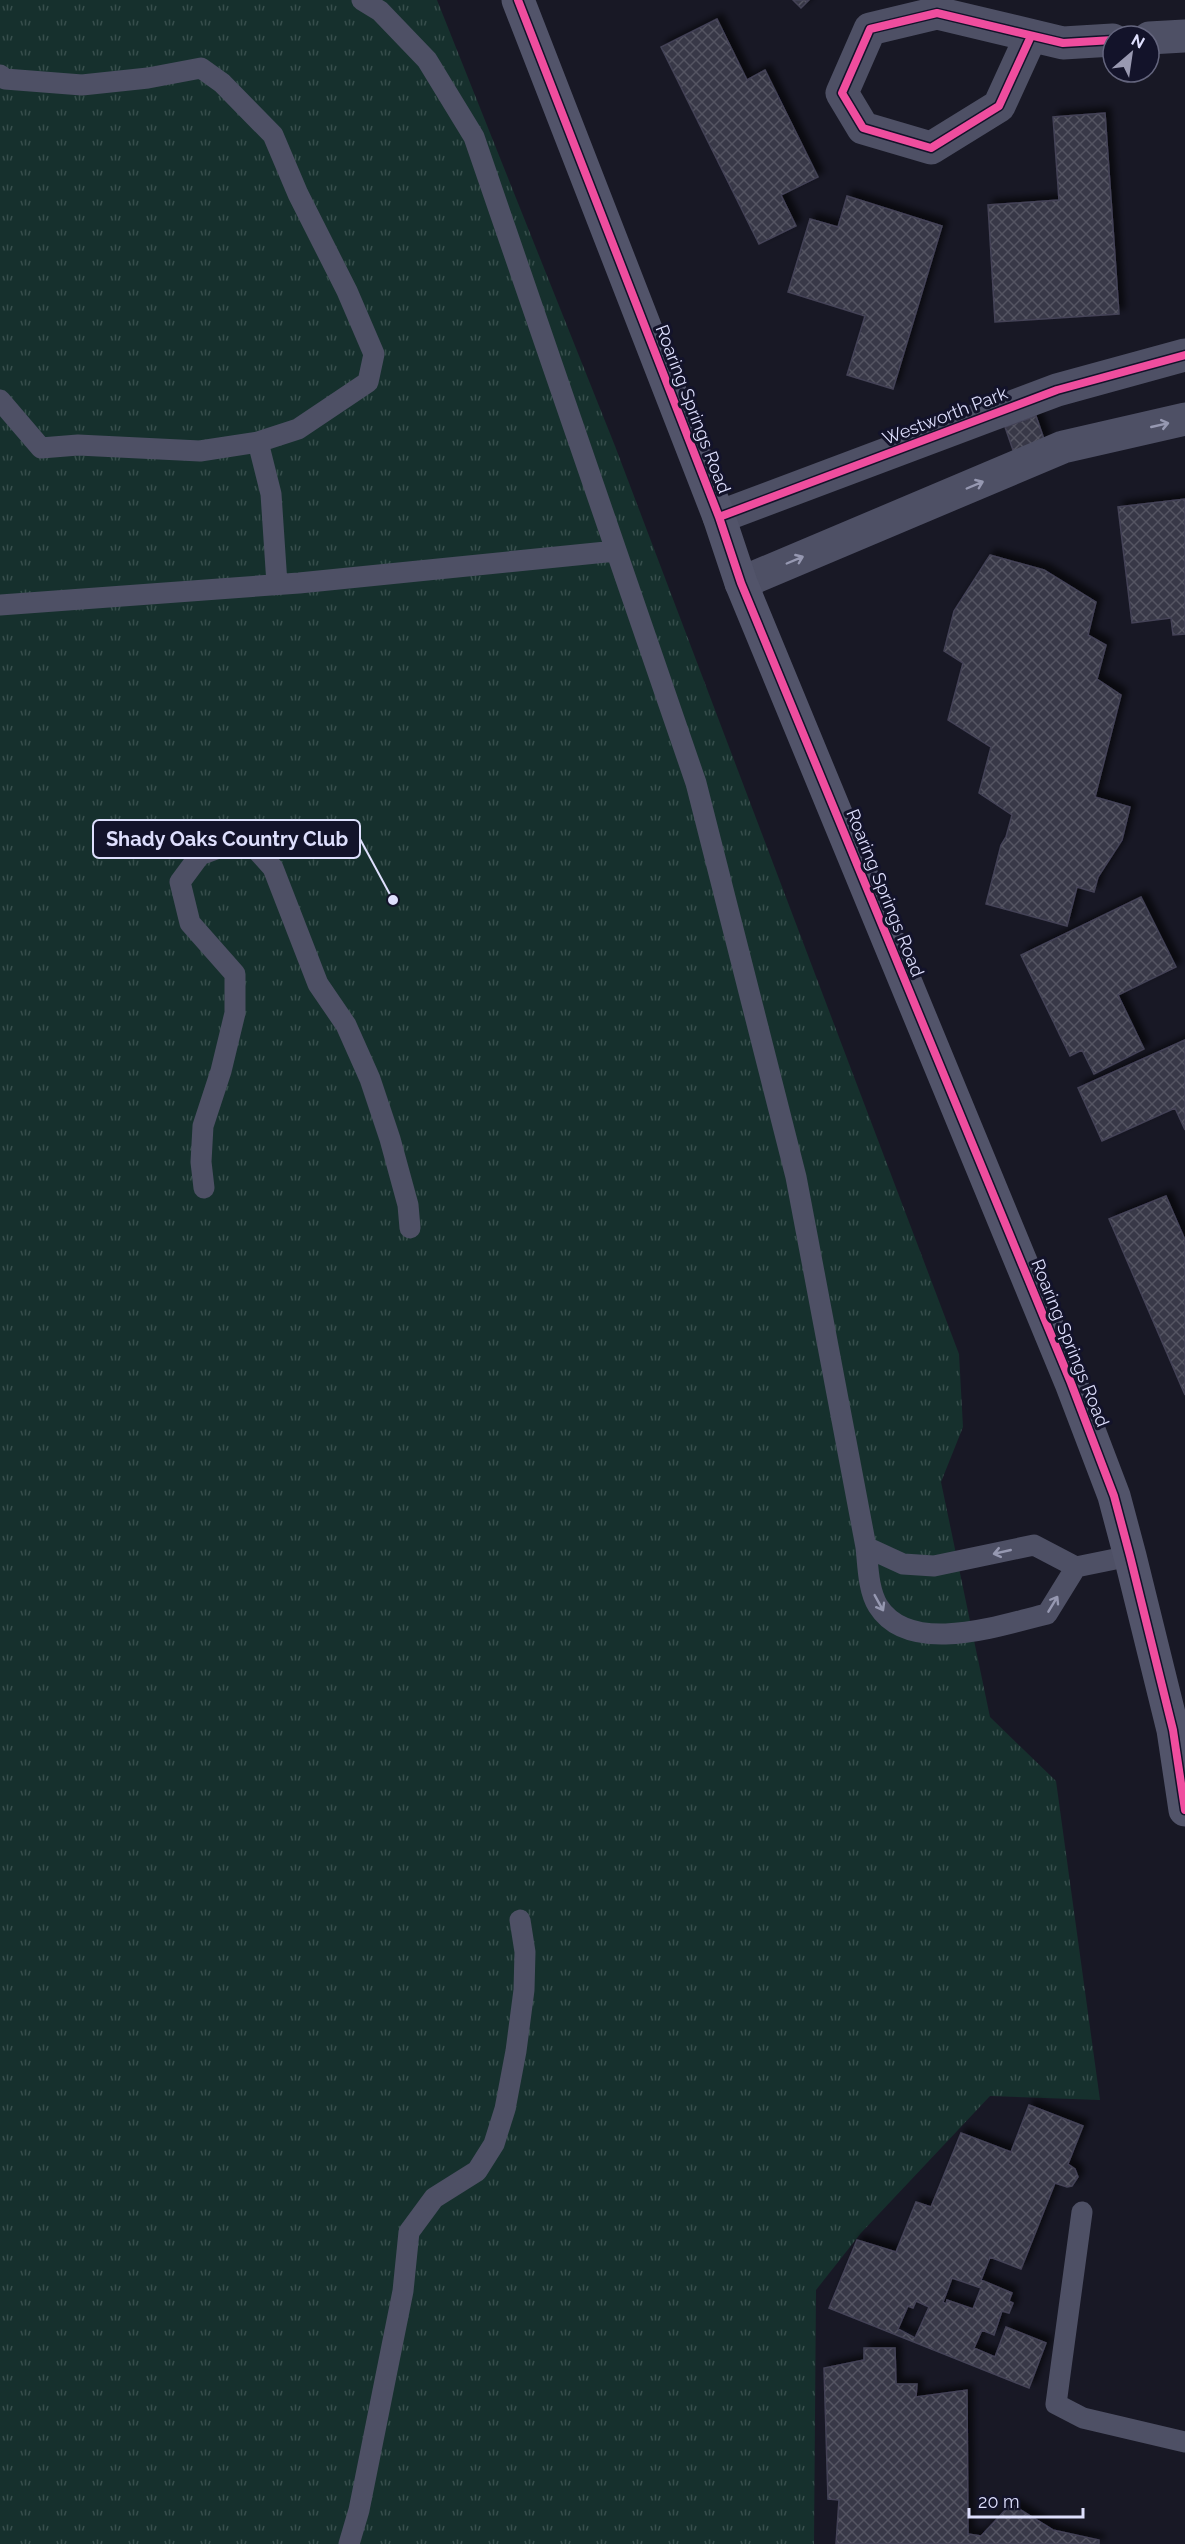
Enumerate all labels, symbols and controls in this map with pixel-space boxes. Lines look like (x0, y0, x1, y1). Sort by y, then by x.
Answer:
north arrow (1101, 24, 1161, 84)
text: N (1128, 30, 1148, 53)
street label: Roaring Springs Road (652, 322, 735, 496)
street label: Westworth Park (879, 382, 1011, 449)
one-way arrow (1150, 419, 1169, 431)
one-way arrow (965, 479, 983, 490)
one-way arrow (786, 554, 804, 565)
street label: Roaring Springs Road (842, 806, 929, 980)
callout: Shady Oaks Country Club (93, 820, 360, 858)
text: Shady Oaks Country Club (106, 827, 348, 851)
street label: Roaring Springs Road (1027, 1256, 1114, 1430)
one-way arrow (993, 1547, 1012, 1558)
one-way arrow (873, 1594, 885, 1611)
one-way arrow (1048, 1596, 1060, 1613)
scale bar (969, 2481, 1083, 2519)
text: 20 m (978, 2491, 1020, 2512)

